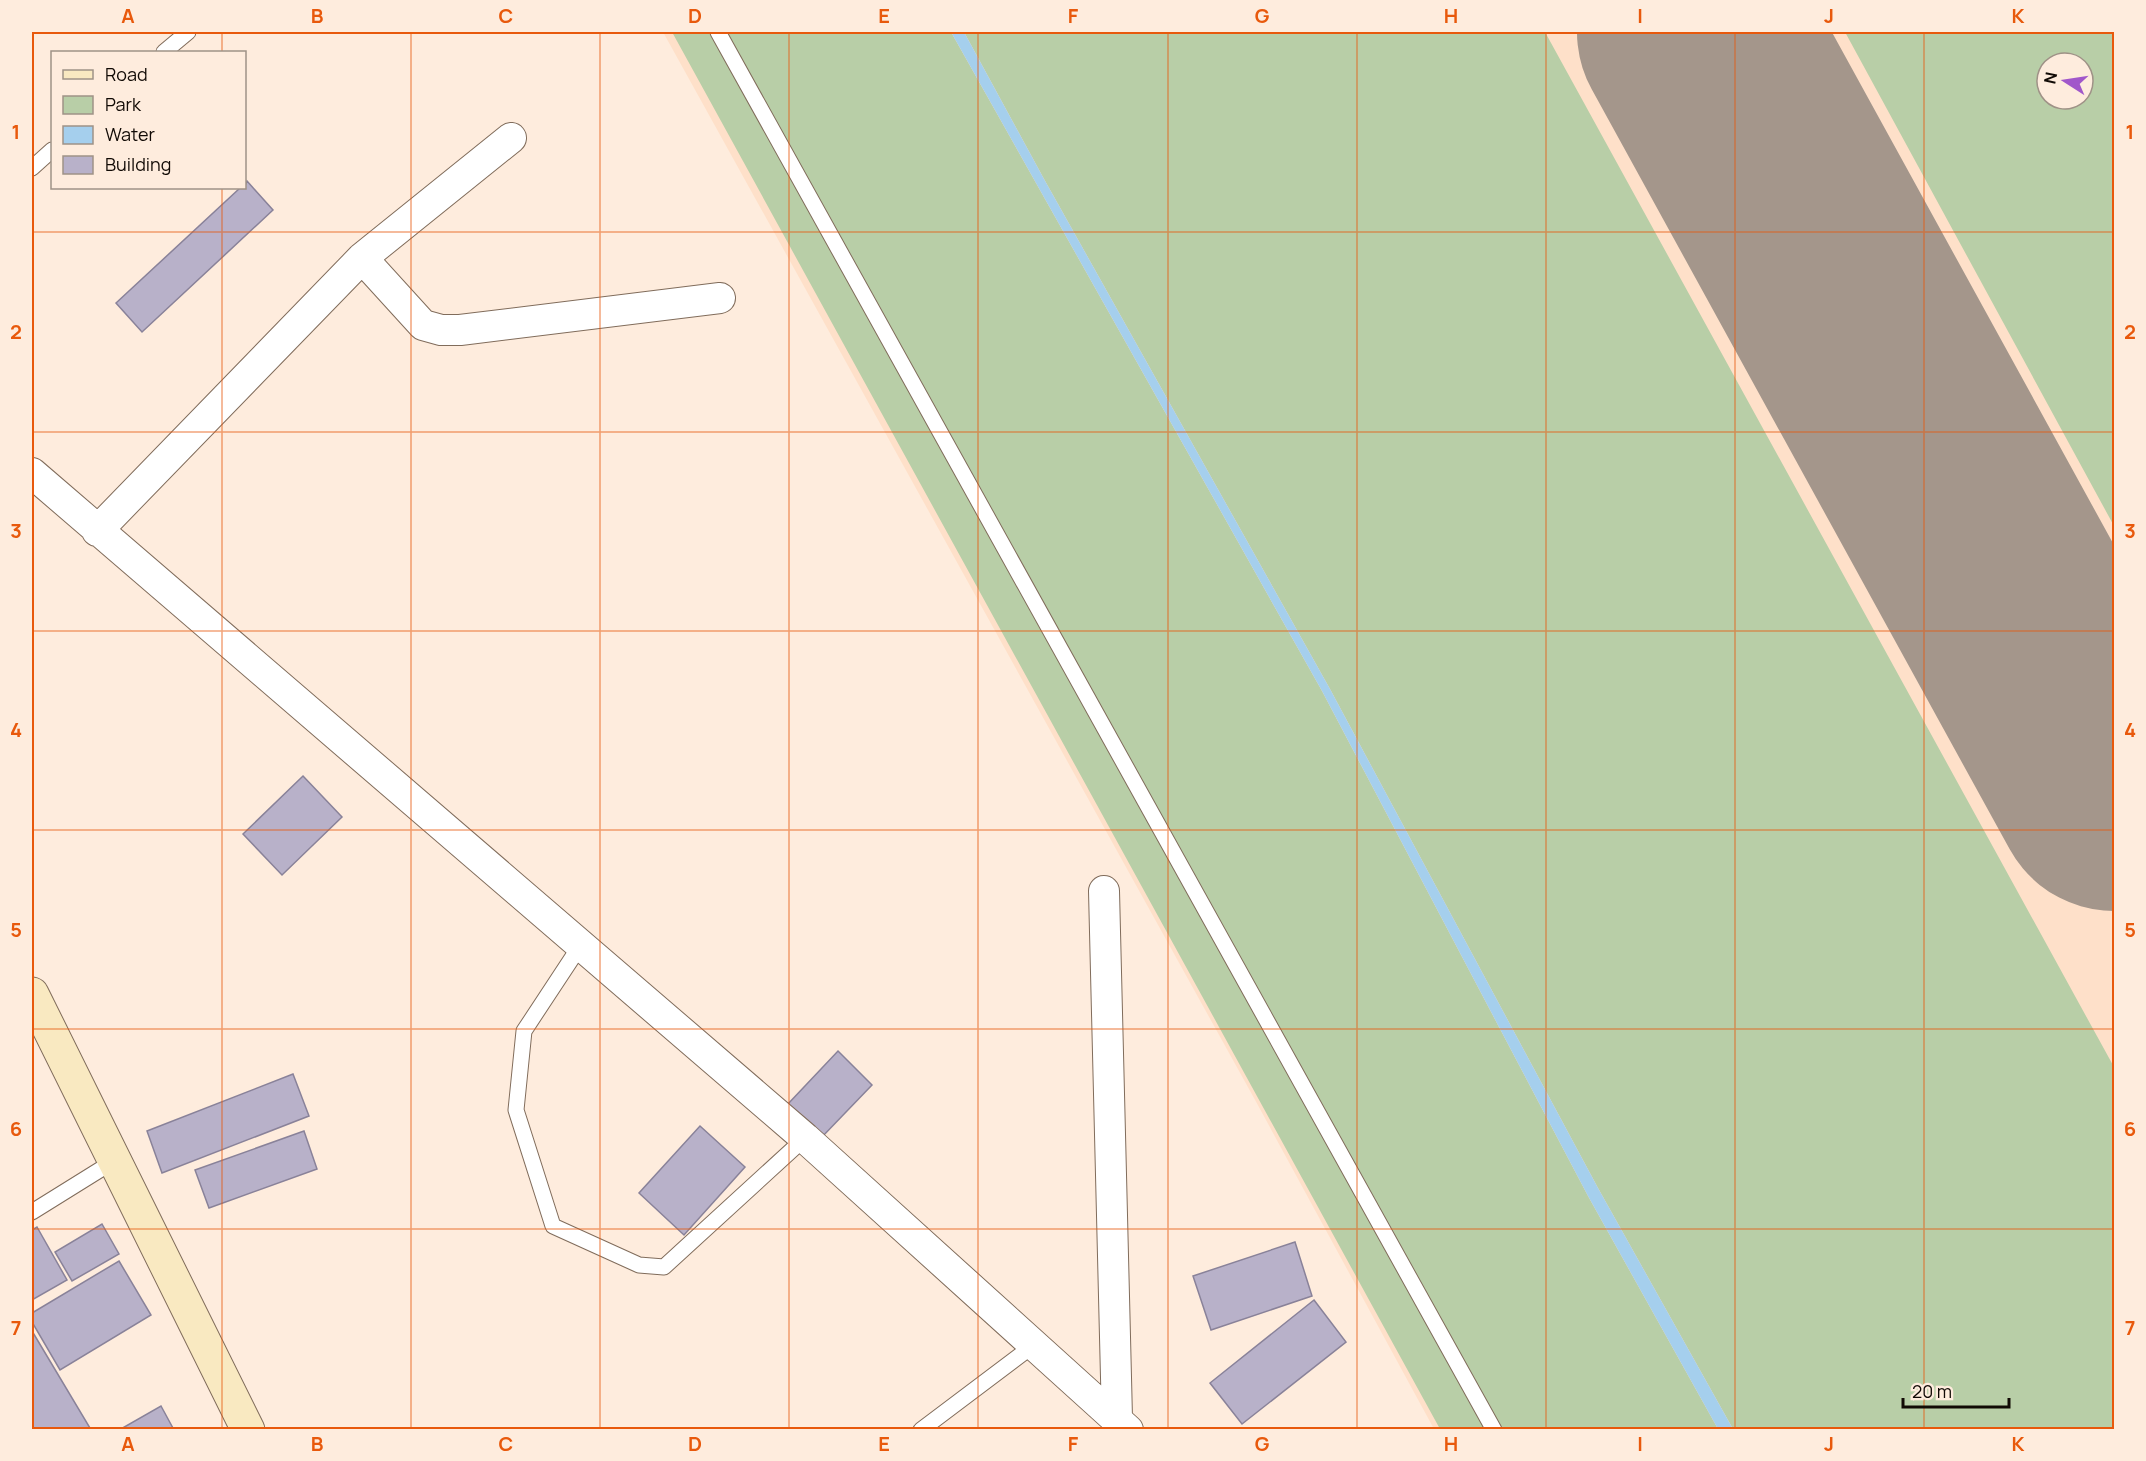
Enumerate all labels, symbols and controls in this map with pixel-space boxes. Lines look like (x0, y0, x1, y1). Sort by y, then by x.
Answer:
text: A (121, 2, 135, 29)
text: B (311, 2, 324, 29)
text: C (499, 2, 513, 29)
text: D (688, 2, 702, 29)
text: E (878, 2, 890, 29)
text: F (1068, 2, 1079, 29)
text: G (1255, 2, 1270, 29)
text: H (1444, 2, 1458, 29)
text: I (1637, 2, 1643, 29)
text: J (1824, 2, 1834, 29)
text: K (2012, 2, 2025, 29)
legend (51, 51, 246, 189)
north arrow (2035, 51, 2095, 111)
text: Road (105, 62, 148, 86)
text: N (2038, 70, 2062, 86)
text: Park (105, 92, 142, 116)
text: 1 (12, 118, 20, 145)
text: 1 (2126, 118, 2134, 145)
text: Water (105, 122, 155, 146)
text: Building (105, 152, 171, 176)
text: 2 (10, 318, 22, 345)
text: 2 (2124, 318, 2136, 345)
text: 3 (10, 517, 22, 544)
text: 3 (2124, 517, 2136, 544)
text: 4 (10, 716, 22, 743)
text: 4 (2124, 716, 2136, 743)
text: 5 (10, 916, 22, 943)
text: 5 (2124, 916, 2136, 943)
text: 6 (10, 1115, 22, 1142)
text: 6 (2124, 1115, 2136, 1142)
text: 7 (11, 1314, 21, 1341)
text: 7 (2125, 1314, 2135, 1341)
scale bar (1903, 1371, 2010, 1409)
text: 20 m (1912, 1379, 1952, 1403)
text: A (121, 1430, 135, 1457)
text: B (311, 1430, 324, 1457)
text: C (499, 1430, 513, 1457)
text: D (688, 1430, 702, 1457)
text: E (878, 1430, 890, 1457)
text: F (1068, 1430, 1079, 1457)
text: G (1255, 1430, 1270, 1457)
text: H (1444, 1430, 1458, 1457)
text: I (1637, 1430, 1643, 1457)
text: J (1824, 1430, 1834, 1457)
text: K (2012, 1430, 2025, 1457)

